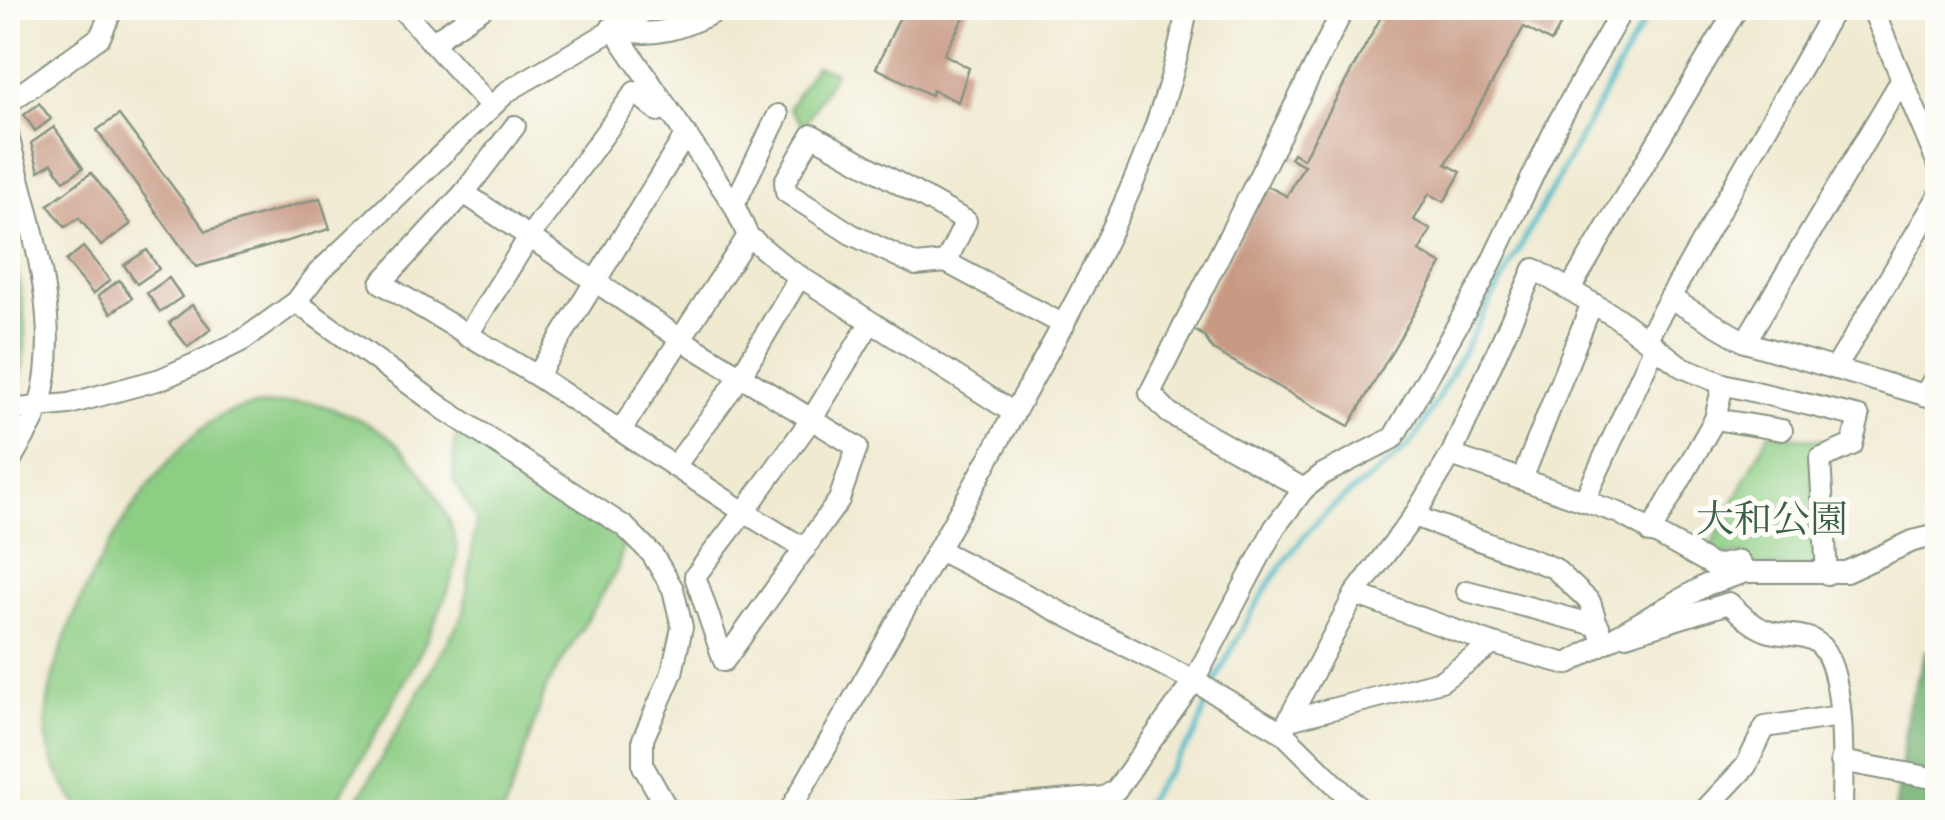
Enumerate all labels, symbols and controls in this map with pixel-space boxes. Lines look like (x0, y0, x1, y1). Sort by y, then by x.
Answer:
park label: 大和公園 (1696, 496, 1848, 550)

